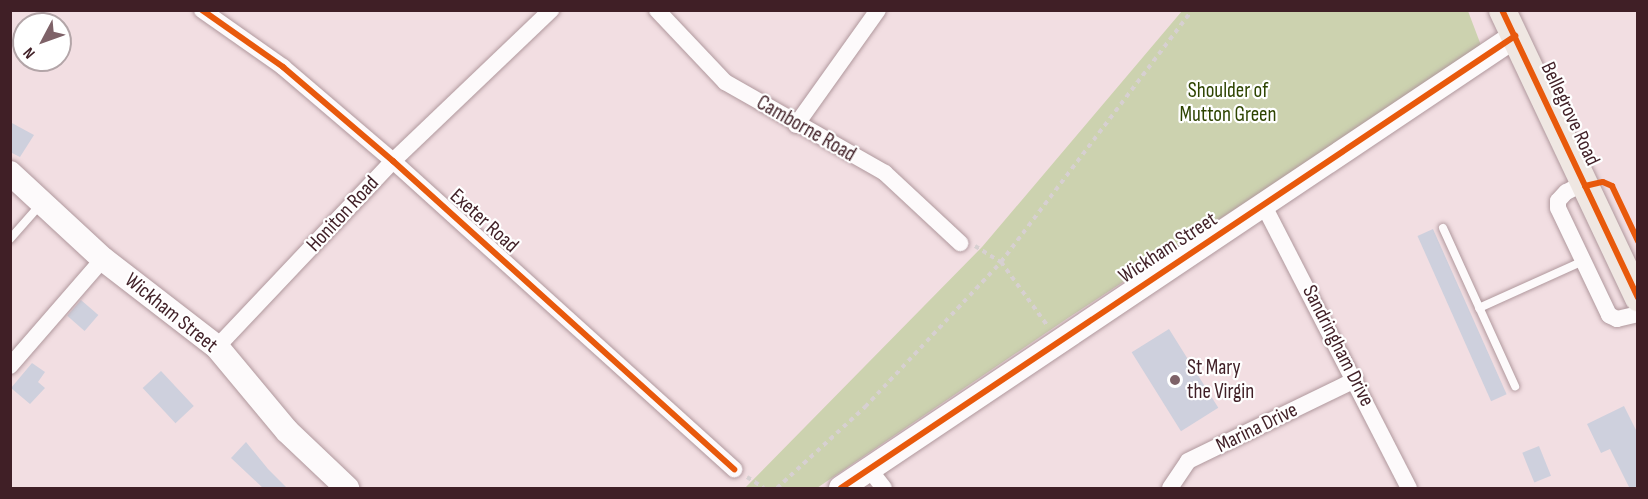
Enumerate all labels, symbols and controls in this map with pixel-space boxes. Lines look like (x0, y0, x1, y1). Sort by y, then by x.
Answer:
north arrow (12, 12, 72, 72)
text: N (20, 43, 40, 62)
street label: Bellegrove Road (1535, 58, 1605, 170)
park label: Shoulder of Mutton Green (1180, 78, 1276, 128)
street label: Camborne Road (752, 90, 860, 168)
street label: Honiton Road (302, 171, 384, 257)
street label: Exeter Road (445, 184, 523, 258)
street label: Wickham Street (1114, 207, 1222, 289)
street label: Wickham Street (119, 268, 223, 358)
street label: Sandringham Drive (1297, 281, 1379, 411)
place label: St Mary the Virgin (1187, 355, 1254, 405)
marker: St Mary the Virgin (1168, 373, 1182, 387)
street label: Marina Drive (1212, 397, 1302, 459)

